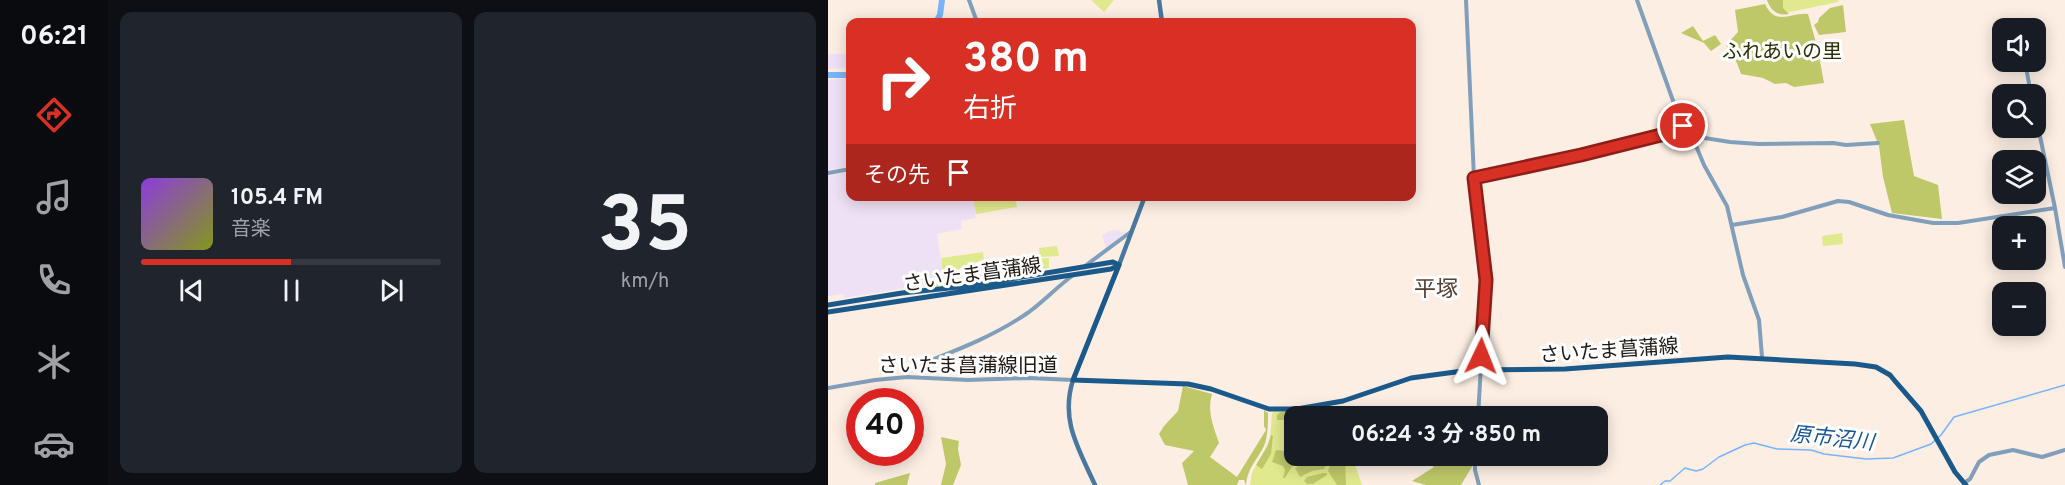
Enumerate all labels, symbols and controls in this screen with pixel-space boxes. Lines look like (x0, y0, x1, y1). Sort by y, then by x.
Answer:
map controls (1992, 18, 2046, 336)
button: sound (1992, 18, 2046, 72)
text: 06:21 (20, 20, 88, 54)
text: 380 m (963, 34, 1089, 87)
park label: ふれあいの里 (1722, 40, 1842, 66)
icon: right (864, 42, 942, 120)
button: search (1992, 84, 2046, 138)
text: 右折 (963, 93, 1017, 127)
icon: directions (33, 94, 75, 136)
pin (1657, 100, 1708, 151)
icon: arrive (1666, 109, 1699, 142)
button: layers (1992, 150, 2046, 204)
icon: arrive (942, 156, 975, 189)
text: その先 (864, 163, 930, 190)
icon: music (33, 176, 75, 218)
text: 35 (598, 180, 692, 279)
text: 105.4 FM (231, 185, 323, 212)
button: + (1992, 216, 2046, 270)
text: 音楽 (231, 217, 271, 243)
street label: さいたま菖蒲線 (901, 253, 1043, 299)
icon: phone (33, 259, 75, 301)
text: km/h (621, 269, 669, 295)
icon: previous (175, 274, 208, 307)
icon: pause (275, 274, 308, 307)
icon: next (375, 274, 408, 307)
district label: 平塚 (1414, 277, 1458, 304)
button: − (1992, 282, 2046, 336)
position arrow (1449, 324, 1513, 388)
street label: さいたま菖蒲線 (1539, 334, 1680, 370)
icon: climate (33, 341, 75, 383)
street label: さいたま菖蒲線旧道 (878, 354, 1058, 380)
speed limit sign: 40 (846, 388, 924, 466)
text: 06:24 · 3 分 · 850 m (1351, 422, 1541, 449)
water label: 原市沼川 (1789, 422, 1877, 458)
icon: car (33, 423, 75, 465)

